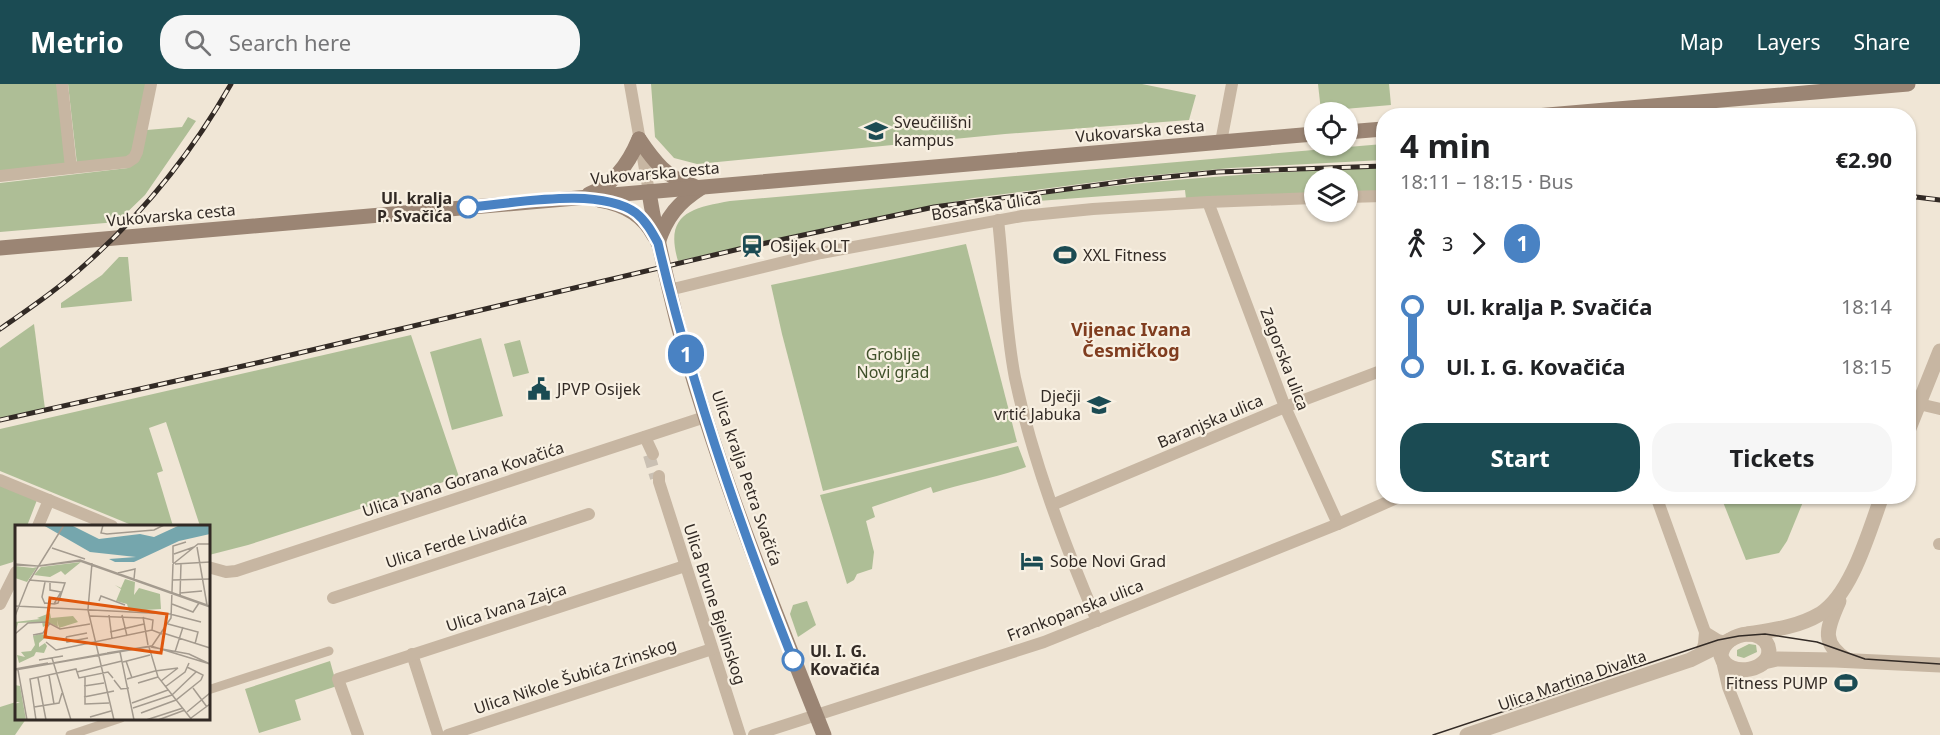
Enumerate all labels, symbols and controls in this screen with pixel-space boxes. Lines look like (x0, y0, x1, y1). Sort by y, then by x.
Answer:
search box (160, 15, 580, 69)
text: Metrio (30, 23, 124, 61)
icon: search (181, 26, 214, 59)
text: Search here (229, 27, 351, 57)
text: Map (1680, 28, 1724, 56)
text: Layers (1757, 28, 1821, 56)
text: Share (1854, 28, 1910, 56)
map controls (1304, 102, 1358, 222)
button: locate (1304, 102, 1358, 156)
place label: Sveučilišni kampus (894, 111, 972, 151)
street label: Vukovarska cesta (1075, 114, 1205, 148)
school or university icon: Sveučilišni kampus (863, 118, 889, 144)
text: 4 min (1400, 123, 1491, 168)
text: €2.90 (1835, 144, 1892, 174)
street label: Vukovarska cesta (590, 156, 720, 190)
button: layers (1304, 168, 1358, 222)
text: 18:11 – 18:15 · Bus (1400, 168, 1573, 195)
street label: Bosanska ulica (930, 186, 1042, 226)
place label: Ul. kralja P. Svačića (377, 187, 452, 227)
marker: Ul. kralja P. Svačića (457, 196, 479, 218)
street label: Vukovarska cesta (106, 198, 236, 232)
icon: walk (1400, 227, 1433, 260)
icon: forward (1462, 227, 1495, 260)
text: 1 (1516, 229, 1528, 257)
text: 3 (1442, 230, 1453, 257)
station icon: Osijek OLT (739, 233, 765, 259)
place label: Osijek OLT (770, 235, 850, 257)
sports icon: XXL Fitness (1052, 242, 1078, 268)
place label: XXL Fitness (1083, 244, 1167, 266)
text: Ul. kralja P. Svačića (1446, 291, 1652, 321)
text: 18:14 (1841, 293, 1892, 320)
street label: Zagorska ulica (1255, 304, 1315, 414)
district label: Vijenac Ivana Česmičkog (1071, 317, 1191, 362)
line badge: 1 (666, 334, 706, 374)
text: 1 (680, 340, 692, 368)
park label: Groblje Novi grad (857, 343, 929, 383)
text: Ul. I. G. Kovačića (1446, 351, 1626, 381)
text: 18:15 (1841, 353, 1892, 380)
public building icon: JPVP Osijek (526, 376, 552, 402)
place label: JPVP Osijek (555, 378, 641, 400)
place label: Dječji vrtić Jabuka (994, 385, 1081, 425)
street label: Ulica kralja Petra Svačića (707, 387, 787, 569)
street label: Baranjska ulica (1154, 389, 1266, 453)
school or university icon: Dječji vrtić Jabuka (1086, 392, 1112, 418)
button: Start (1400, 423, 1640, 492)
button: Tickets (1652, 423, 1892, 492)
street label: Ulica Ivana Gorana Kovačića (359, 436, 567, 522)
street label: Ulica Ferde Livadića (382, 507, 530, 573)
street label: Ulica Brune Bjelinskog (679, 521, 751, 687)
inset map (15, 525, 210, 720)
hotel icon: Sobe Novi Grad (1019, 548, 1045, 574)
place label: Sobe Novi Grad (1050, 550, 1166, 572)
street label: Frankopanska ulica (1004, 574, 1146, 646)
street label: Ulica Ivana Zajca (443, 577, 569, 637)
street label: Ulica Nikole Šubića Zrinskog (471, 633, 679, 719)
place label: Ul. I. G. Kovačića (810, 640, 880, 680)
street label: Ulica Martina Divalta (1495, 644, 1649, 716)
marker: Ul. I. G. Kovačića (782, 649, 804, 671)
sports icon: Fitness PUMP (1833, 670, 1859, 696)
place label: Fitness PUMP (1726, 672, 1828, 694)

